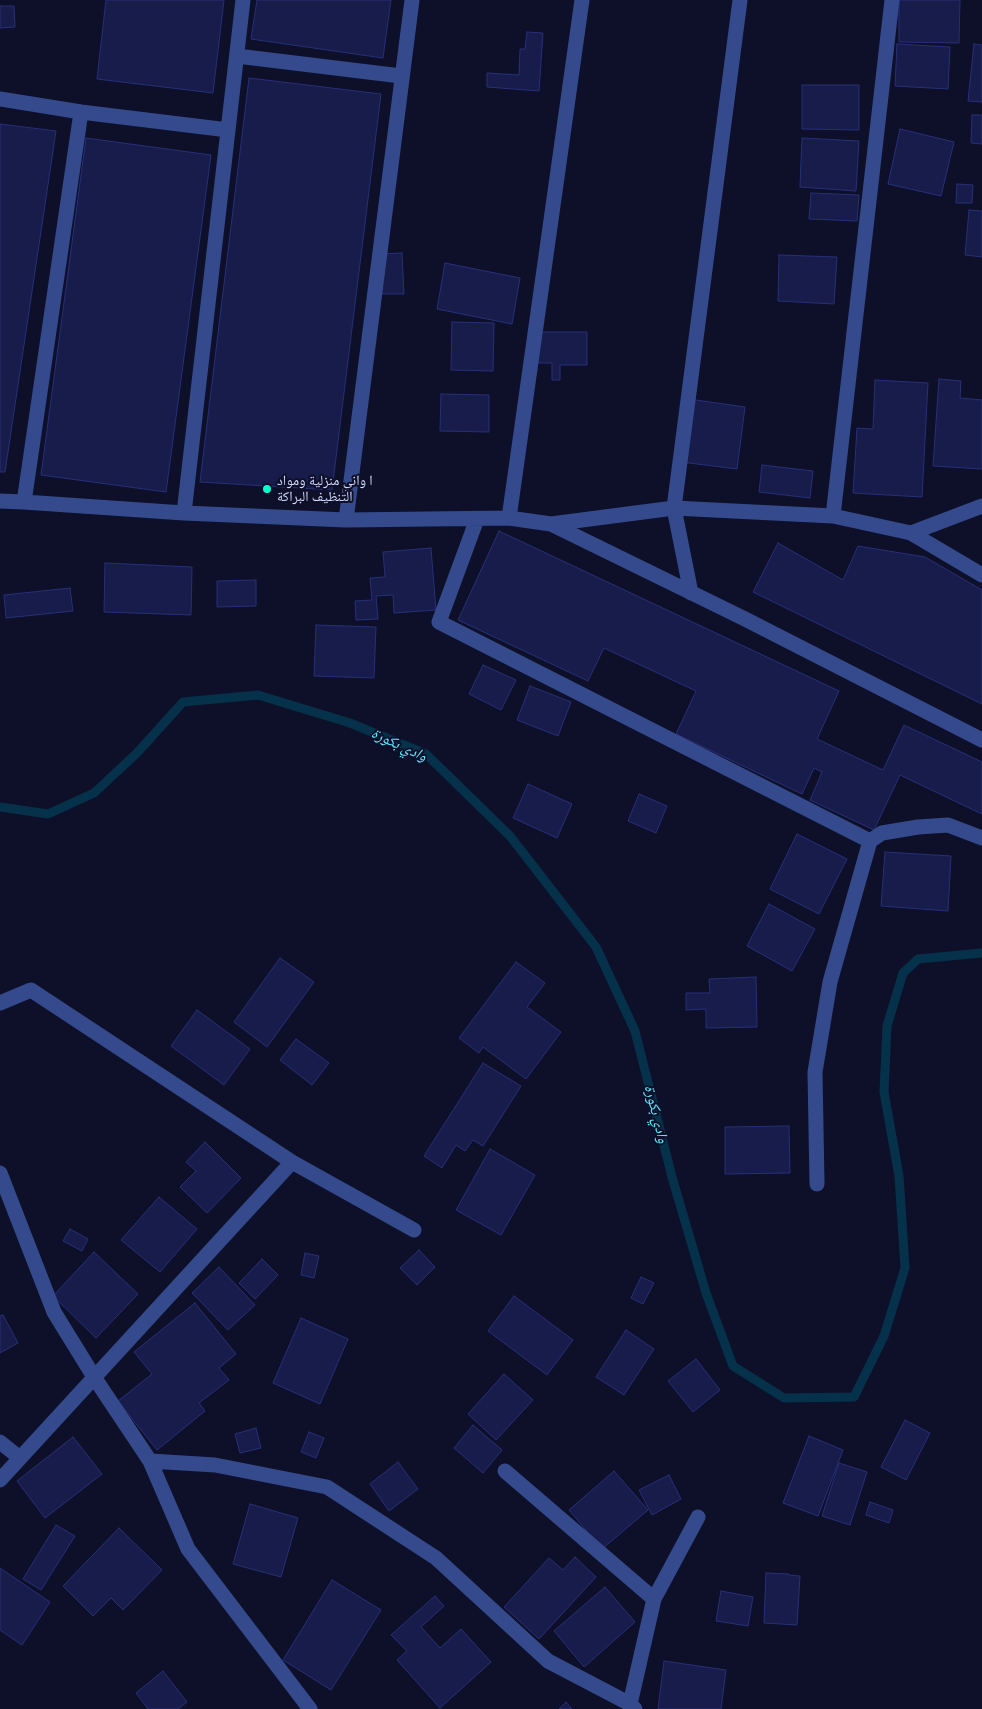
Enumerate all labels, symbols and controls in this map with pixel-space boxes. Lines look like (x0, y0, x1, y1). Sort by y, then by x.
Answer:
place label: ا واني منزلية ومواد التنظيف البراكة (277, 473, 373, 506)
marker: ا واني منزلية ومواد التنظيف البراكة (261, 483, 273, 495)
water label: وادي بكورة (368, 724, 430, 766)
water label: وادي بكورة (640, 1083, 672, 1145)

